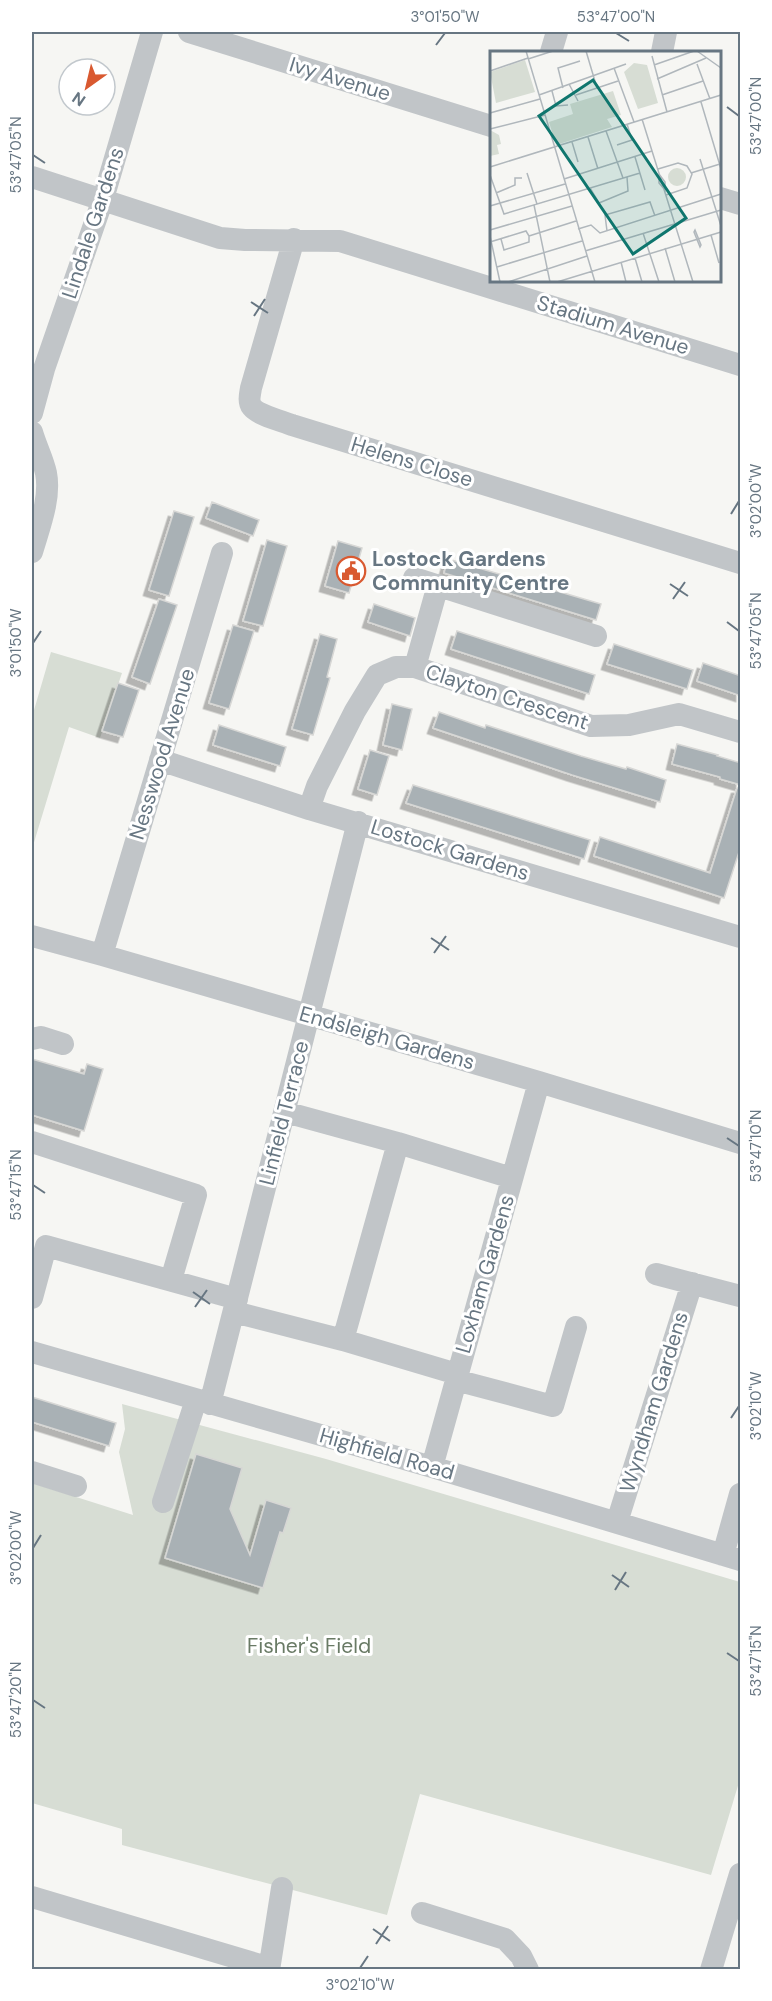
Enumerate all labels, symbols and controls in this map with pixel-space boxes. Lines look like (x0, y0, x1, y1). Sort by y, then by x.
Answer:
text: 3°01'50"W (410, 7, 480, 27)
text: 53°47'00"N (577, 7, 655, 27)
street label: Ivy Avenue (286, 50, 394, 108)
inset map (490, 51, 721, 282)
north arrow (57, 57, 117, 117)
text: 53°47'00"N (746, 77, 766, 155)
text: N (68, 87, 90, 111)
text: 53°47'05"N (6, 117, 26, 194)
street label: Lindale Gardens (55, 144, 131, 302)
street label: Stadium Avenue (533, 289, 693, 361)
street label: Helens Close (348, 430, 476, 494)
text: 3°02'00"W (746, 463, 766, 538)
place label: Lostock Gardens Community Centre (372, 545, 569, 597)
public building icon: Lostock Gardens Community Centre (335, 555, 367, 587)
text: 53°47'05"N (746, 593, 766, 670)
text: 3°01'50"W (6, 608, 26, 678)
street label: Clayton Crescent (422, 657, 592, 737)
street label: Nesswood Avenue (123, 665, 201, 843)
street label: Lostock Gardens (367, 813, 533, 887)
street label: Endsleigh Gardens (296, 1000, 478, 1076)
street label: Linfield Terrace (253, 1038, 316, 1188)
text: 53°47'10"N (746, 1110, 766, 1182)
text: 53°47'15"N (6, 1149, 26, 1221)
street label: Loxham Gardens (449, 1192, 521, 1356)
street label: Wyndham Gardens (613, 1308, 695, 1496)
text: 3°02'10"W (746, 1371, 766, 1440)
street label: Highfield Road (316, 1421, 458, 1487)
text: 3°02'00"W (6, 1510, 26, 1585)
text: 53°47'15"N (746, 1625, 766, 1697)
park label: Fisher's Field (247, 1632, 371, 1660)
text: 53°47'20"N (6, 1662, 26, 1738)
text: 3°02'10"W (326, 1975, 395, 1995)

